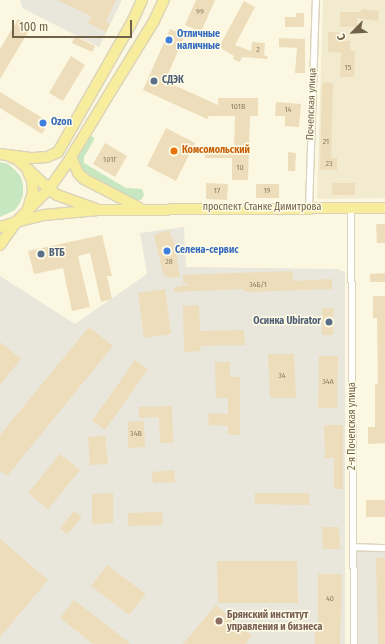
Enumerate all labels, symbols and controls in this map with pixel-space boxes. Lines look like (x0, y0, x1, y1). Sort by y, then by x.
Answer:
house number: 99 (196, 7, 204, 17)
scale bar (14, 12, 134, 38)
north arrow (333, 12, 373, 52)
text: 100 m (19, 20, 48, 34)
place label: Отличные наличные (177, 28, 220, 52)
text: С (334, 32, 349, 42)
marker: Отличные наличные (164, 35, 174, 45)
house number: 2 (256, 45, 260, 55)
house number: 15 (345, 63, 351, 73)
street label: Почепская улица (305, 68, 319, 140)
place label: СДЭК (162, 75, 184, 87)
marker: СДЭК (149, 76, 159, 86)
house number: 101В (231, 102, 245, 112)
house number: 14 (285, 105, 291, 115)
place label: Ozon (51, 117, 72, 129)
marker: Ozon (38, 118, 48, 128)
house number: 21 (323, 137, 329, 147)
place label: Комсомольский (182, 145, 250, 157)
marker: Комсомольский (169, 146, 179, 156)
house number: 101Г (103, 155, 117, 165)
house number: 23 (325, 159, 333, 169)
house number: 10 (236, 163, 244, 173)
house number: 17 (214, 186, 220, 196)
house number: 19 (263, 186, 271, 196)
street label: проспект Станке Димитрова (203, 202, 321, 214)
place label: Селена-сервис (175, 245, 239, 257)
marker: Селена-сервис (162, 246, 172, 256)
place label: ВТБ (49, 248, 65, 260)
marker: ВТБ (36, 249, 46, 259)
house number: 28 (165, 257, 173, 267)
house number: 34Б/1 (249, 280, 267, 290)
place label: Осинка Ubirator (253, 316, 321, 328)
marker: Осинка Ubirator (324, 317, 334, 327)
house number: 34 (278, 371, 286, 381)
house number: 34А (322, 377, 334, 387)
street label: 2-я Почепская улица (347, 382, 359, 470)
house number: 34В (130, 429, 142, 439)
house number: 40 (326, 594, 334, 604)
place label: Брянский институт управления и бизнеса (227, 609, 322, 632)
marker: Брянский институт управления и бизнеса (214, 616, 224, 626)

